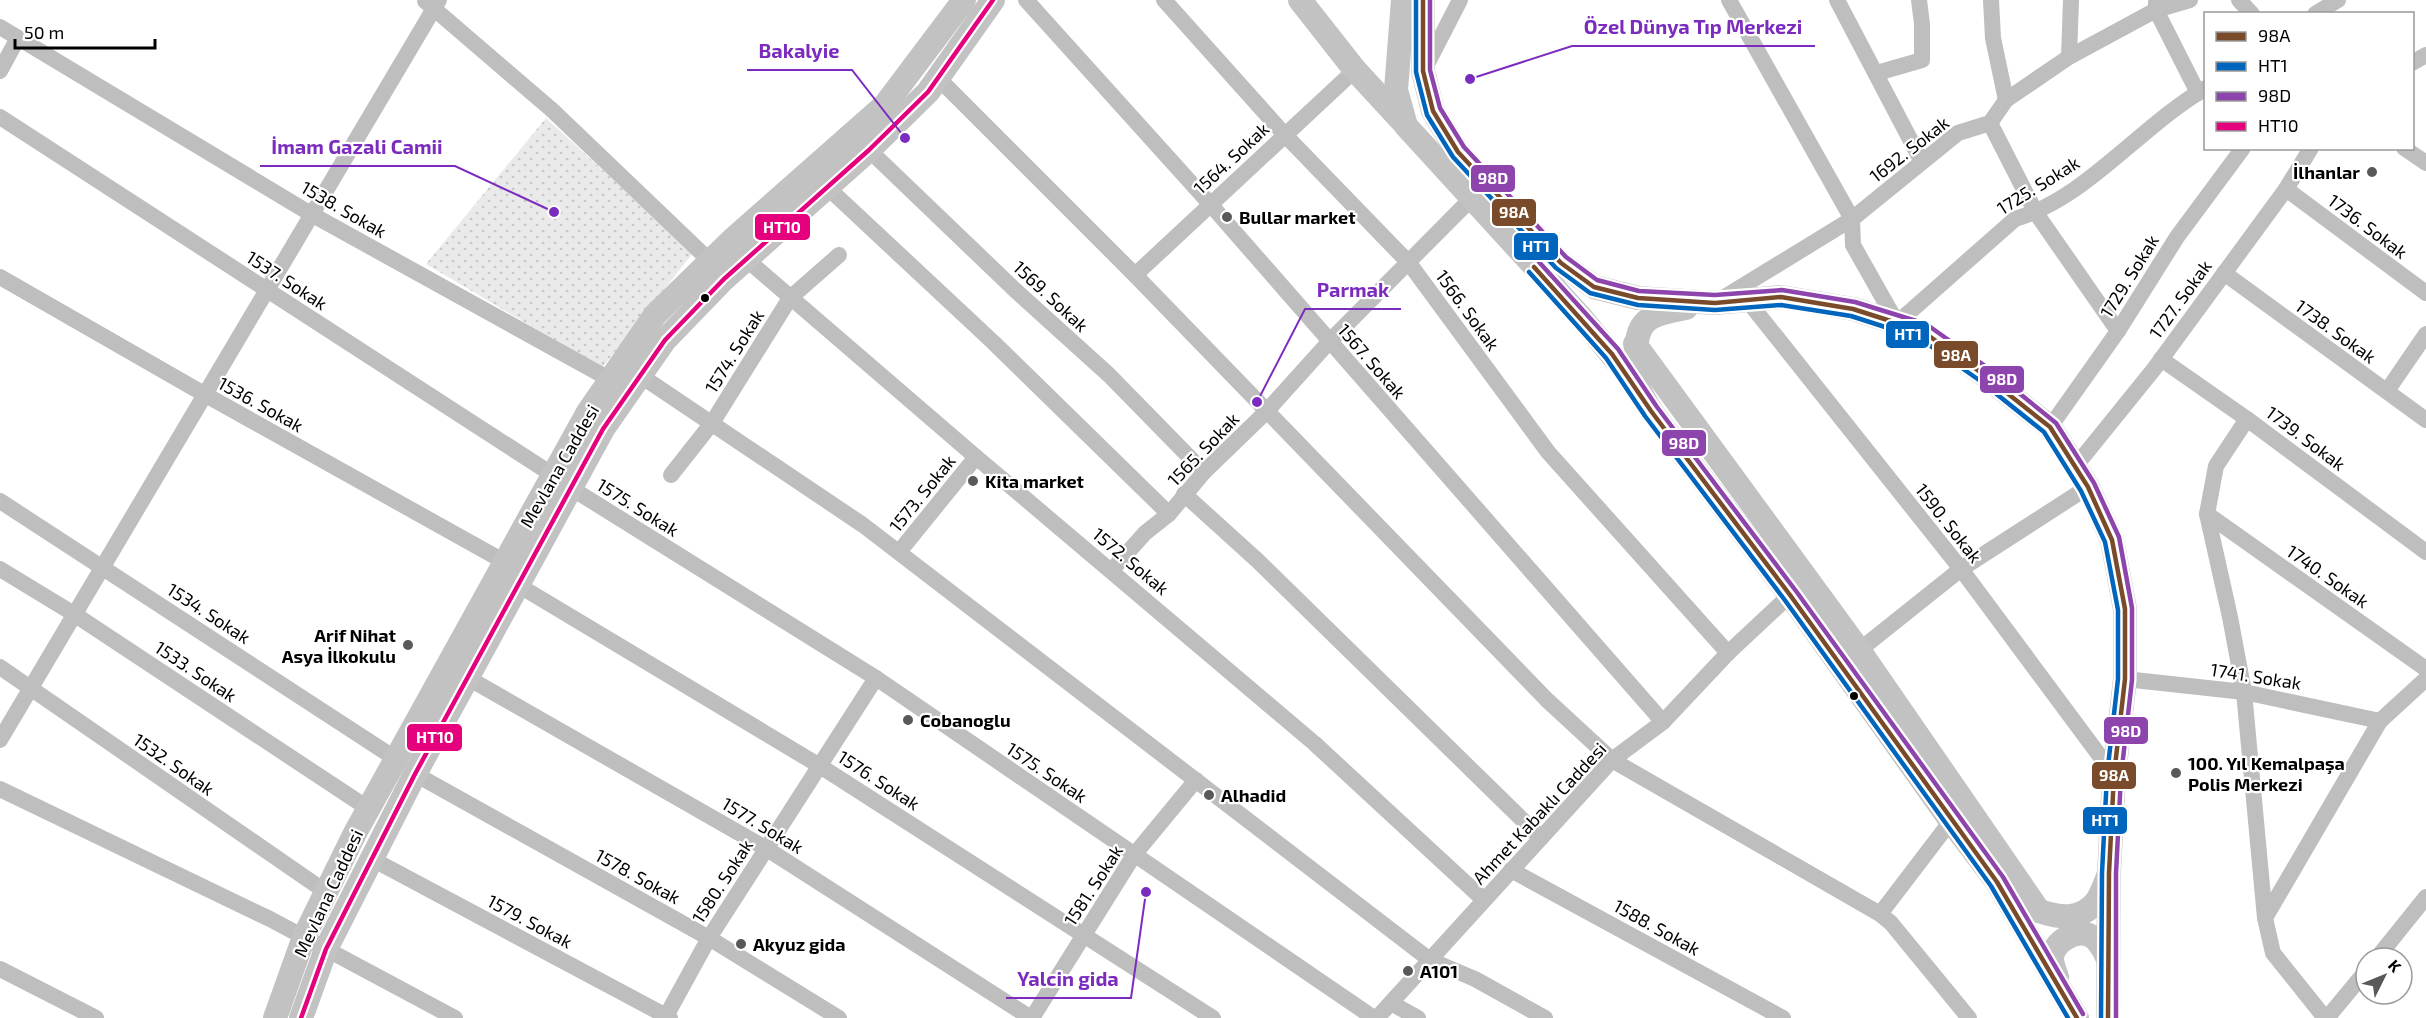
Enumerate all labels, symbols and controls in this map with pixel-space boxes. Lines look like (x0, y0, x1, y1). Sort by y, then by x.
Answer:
callout: Özel Dünya Tıp Merkezi (1572, 8, 1815, 46)
scale bar (15, 12, 154, 50)
legend (2204, 12, 2414, 150)
text: Özel Dünya Tıp Merkezi (1584, 14, 1802, 39)
text: 50 m (24, 21, 64, 43)
text: 98A (2258, 24, 2291, 46)
callout: Bakalyie (747, 32, 852, 70)
text: Bakalyie (759, 38, 839, 63)
text: HT1 (2258, 54, 2288, 76)
text: 98D (2258, 84, 2291, 106)
street label: 1692. Sokak (1865, 111, 1953, 187)
text: HT10 (2258, 114, 2299, 136)
street label: 1564. Sokak (1189, 118, 1273, 198)
callout: İmam Gazali Camii (260, 128, 455, 166)
text: İmam Gazali Camii (271, 134, 443, 158)
street label: 1725. Sokak (1993, 151, 2083, 219)
place label: İlhanlar (2293, 161, 2360, 183)
line badge: 98D (1470, 164, 1516, 193)
marker: İlhanlar (2365, 165, 2379, 179)
text: 98D (1478, 168, 1508, 187)
street label: 1538. Sokak (298, 176, 390, 242)
street label: 1736. Sokak (2324, 189, 2412, 263)
line badge: 98A (1491, 198, 1537, 227)
text: 98A (1499, 202, 1529, 221)
place label: Bullar market (1239, 206, 1356, 228)
marker: Bullar market (1220, 210, 1234, 224)
line badge: HT10 (754, 213, 811, 241)
text: HT10 (763, 217, 801, 236)
street label: 1729. Sokak (2095, 231, 2163, 321)
line badge: HT1 (1513, 232, 1559, 261)
text: HT1 (1522, 236, 1550, 255)
street label: 1537. Sokak (242, 246, 332, 314)
street label: 1727. Sokak (2144, 255, 2216, 343)
street label: 1569. Sokak (1009, 256, 1093, 336)
street label: 1566. Sokak (1431, 265, 1505, 355)
callout: Parmak (1305, 271, 1401, 309)
text: Parmak (1317, 277, 1390, 301)
unlabelled marker (699, 292, 711, 304)
street label: 1738. Sokak (2292, 294, 2380, 368)
street label: 1574. Sokak (700, 305, 768, 397)
street label: 1567. Sokak (1333, 319, 1411, 403)
line badge: HT1 (1885, 320, 1930, 349)
text: HT1 (1894, 324, 1922, 343)
line badge: 98A (1933, 340, 1979, 369)
text: 98A (1941, 345, 1971, 364)
line badge: 98D (1979, 365, 2025, 394)
text: 98D (1987, 369, 2017, 388)
street label: 1536. Sokak (215, 372, 307, 436)
street label: Mevlana Caddesi (515, 400, 603, 532)
street label: 1739. Sokak (2262, 401, 2350, 475)
street label: 1565. Sokak (1163, 408, 1243, 490)
line badge: 98D (1661, 429, 1707, 457)
text: 98D (1669, 433, 1699, 452)
street label: 1573. Sokak (884, 450, 960, 536)
place label: Kita market (985, 470, 1085, 492)
street label: 1575. Sokak (593, 473, 683, 541)
marker: Kita market (966, 474, 980, 488)
street label: 1590. Sokak (1911, 479, 1987, 567)
street label: 1572. Sokak (1088, 523, 1174, 599)
street label: 1740. Sokak (2283, 540, 2373, 612)
street label: 1534. Sokak (163, 578, 255, 648)
place label: Arif Nihat Asya İlkokulu (282, 624, 397, 667)
street label: 1533. Sokak (151, 636, 241, 706)
marker: Arif Nihat Asya İlkokulu (401, 638, 415, 652)
street label: 1741. Sokak (2209, 658, 2303, 694)
unlabelled marker (1848, 690, 1860, 702)
place label: Cobanoglu (920, 709, 1011, 731)
marker: Cobanoglu (901, 713, 915, 727)
line badge: 98D (2103, 716, 2149, 745)
text: 98D (2111, 721, 2141, 740)
line badge: HT10 (406, 723, 463, 752)
text: HT10 (416, 727, 454, 746)
street label: 1532. Sokak (129, 728, 219, 800)
street label: 1575. Sokak (1003, 737, 1091, 807)
street label: Ahmet Kabaklı Caddesi (1468, 738, 1610, 888)
street label: 1576. Sokak (834, 745, 924, 815)
place label: 100. Yıl Kemalpaşa Polis Merkezi (2188, 752, 2345, 795)
line badge: 98A (2091, 761, 2137, 790)
text: 98A (2099, 765, 2129, 784)
marker: 100. Yıl Kemalpaşa Polis Merkezi (2169, 766, 2183, 780)
place label: Alhadid (1221, 784, 1286, 806)
marker: Alhadid (1202, 788, 1216, 802)
street label: 1577. Sokak (718, 792, 808, 858)
line badge: HT1 (2082, 806, 2128, 835)
text: HT1 (2091, 810, 2119, 829)
street label: Mevlana Caddesi (289, 826, 367, 960)
street label: 1580. Sokak (687, 835, 757, 927)
street label: 1581. Sokak (1059, 841, 1127, 929)
street label: 1578. Sokak (592, 844, 684, 908)
street label: 1579. Sokak (484, 889, 576, 953)
street label: 1588. Sokak (1610, 894, 1704, 960)
place label: Akyuz gida (753, 933, 845, 955)
marker: Akyuz gida (734, 937, 748, 951)
north arrow (2354, 946, 2414, 1006)
text: K (2385, 955, 2406, 976)
callout: Yalcin gida (1006, 960, 1131, 998)
place label: A101 (1420, 960, 1458, 982)
marker: A101 (1401, 964, 1415, 978)
text: Yalcin gida (1017, 966, 1119, 990)

